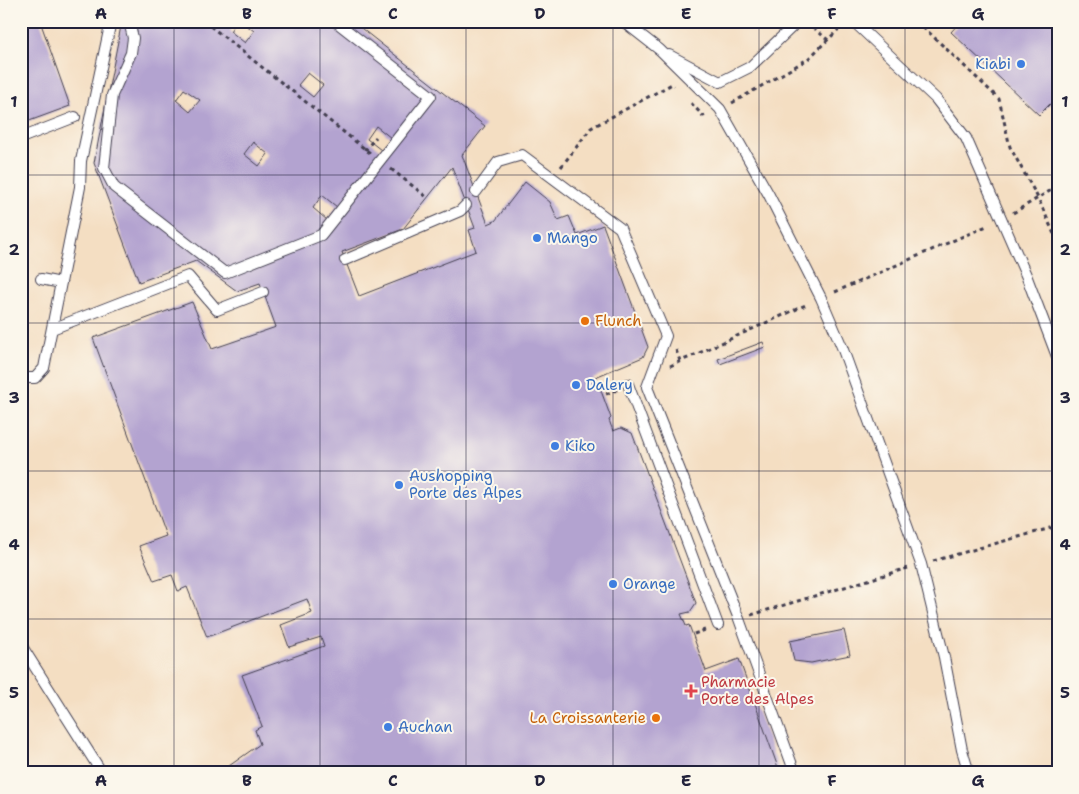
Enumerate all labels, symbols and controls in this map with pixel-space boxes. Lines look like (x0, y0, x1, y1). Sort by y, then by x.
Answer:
text: A (95, 3, 107, 24)
text: B (242, 3, 252, 24)
text: C (388, 3, 398, 24)
text: D (534, 3, 546, 24)
text: E (681, 3, 691, 24)
text: F (827, 3, 837, 24)
text: G (972, 3, 985, 24)
place label: Kiabi (975, 54, 1011, 74)
marker: Kiabi (1015, 58, 1027, 70)
text: 1 (10, 91, 18, 112)
text: 1 (1061, 91, 1069, 112)
place label: Mango (547, 228, 598, 248)
marker: Mango (531, 232, 543, 244)
text: 2 (8, 239, 20, 260)
text: 2 (1059, 239, 1071, 260)
place label: Flunch (595, 311, 642, 331)
marker: Flunch (579, 315, 591, 327)
place label: Dalery (586, 375, 633, 395)
marker: Dalery (570, 379, 582, 391)
text: 3 (8, 387, 20, 408)
text: 3 (1059, 387, 1071, 408)
place label: Kiko (565, 436, 595, 456)
marker: Kiko (549, 440, 561, 452)
place label: Aushopping Porte des Alpes (409, 466, 522, 503)
marker: Aushopping Porte des Alpes (393, 479, 405, 491)
text: 4 (8, 534, 20, 555)
text: 4 (1059, 534, 1071, 555)
place label: Orange (623, 574, 676, 594)
marker: Orange (607, 578, 619, 590)
place label: Pharmacie Porte des Alpes (701, 672, 814, 709)
text: 5 (9, 682, 19, 703)
text: 5 (1060, 682, 1070, 703)
marker: Pharmacie Porte des Alpes (685, 685, 697, 697)
place label: La Croissanterie (530, 708, 646, 728)
marker: La Croissanterie (650, 712, 662, 724)
place label: Auchan (398, 717, 452, 737)
marker: Auchan (382, 721, 394, 733)
text: A (95, 770, 107, 791)
text: B (242, 770, 252, 791)
text: C (388, 770, 398, 791)
text: D (534, 770, 546, 791)
text: E (681, 770, 691, 791)
text: F (827, 770, 837, 791)
text: G (972, 770, 985, 791)

